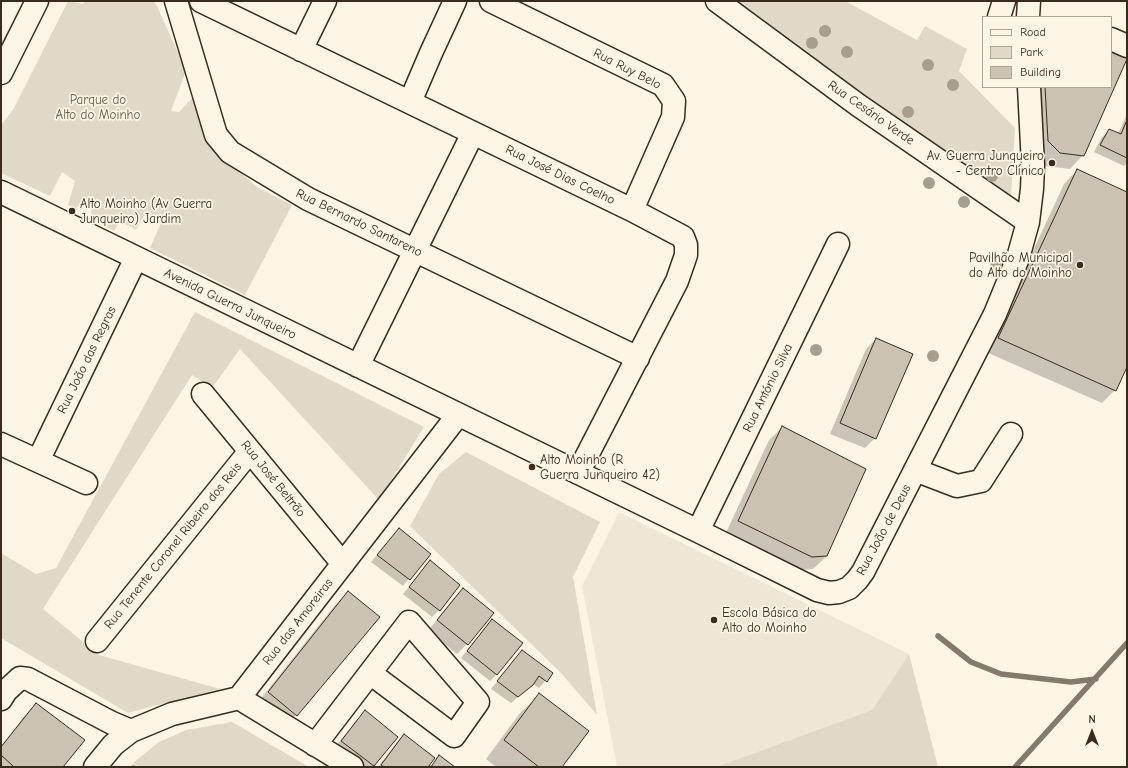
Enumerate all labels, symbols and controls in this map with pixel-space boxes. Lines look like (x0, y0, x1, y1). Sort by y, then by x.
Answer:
legend (982, 16, 1112, 88)
text: Road (1020, 25, 1046, 39)
street label: Rua Ruy Belo (590, 45, 664, 93)
text: Park (1020, 45, 1043, 59)
text: Building (1020, 65, 1061, 79)
street label: Rua Cesário Verde (825, 77, 917, 149)
park label: Parque do Alto do Moinho (56, 92, 140, 123)
street label: Rua José Dias Coelho (503, 142, 617, 208)
place label: Av. Guerra Junqueiro - Centro Clínico (927, 148, 1044, 179)
marker: Av. Guerra Junqueiro - Centro Clínico (1047, 158, 1057, 168)
street label: Rua Bernardo Santareno (293, 186, 425, 260)
place label: Alto Moinho (Av Guerra Junqueiro) Jardim (80, 196, 212, 227)
marker: Alto Moinho (Av Guerra Junqueiro) Jardim (67, 206, 77, 216)
place label: Pavilhão Municipal do Alto do Moinho (969, 250, 1072, 281)
marker: Pavilhão Municipal do Alto do Moinho (1075, 260, 1085, 270)
street label: Avenida Guerra Junqueiro (161, 265, 299, 343)
street label: Rua João das Regras (54, 304, 120, 416)
street label: Rua António Silva (740, 341, 796, 435)
street label: Rua José Beltrão (237, 438, 309, 520)
place label: Alto Moinho (R Guerra Junqueiro 42) (540, 452, 660, 483)
street label: Rua Tenente Coronel Ribeiro dos Reis (101, 460, 245, 632)
marker: Alto Moinho (R Guerra Junqueiro 42) (527, 462, 537, 472)
street label: Rua João de Deus (853, 482, 915, 578)
street label: Rua das Amoreiras (259, 576, 337, 668)
place label: Escola Básica do Alto do Moinho (722, 605, 816, 636)
marker: Escola Básica do Alto do Moinho (709, 615, 719, 625)
north arrow (1072, 712, 1112, 752)
text: N (1088, 713, 1096, 726)

